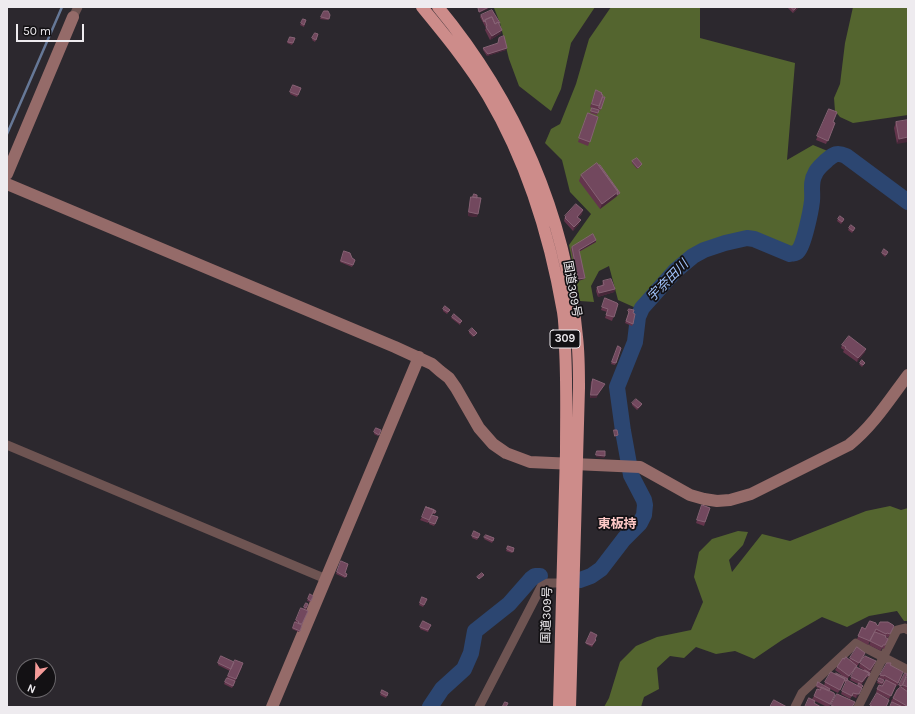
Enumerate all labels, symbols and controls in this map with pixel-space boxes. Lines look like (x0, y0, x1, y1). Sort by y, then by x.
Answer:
scale bar (18, 16, 86, 42)
text: 50 m (23, 24, 51, 38)
water label: 宇奈田川 (644, 257, 692, 305)
street label: 国道309号 (560, 260, 584, 318)
road number: 309 (550, 330, 580, 348)
district label: 東板持 (598, 516, 636, 532)
street label: 国道309号 (539, 586, 555, 644)
north arrow (16, 658, 56, 698)
text: N (25, 681, 38, 696)

